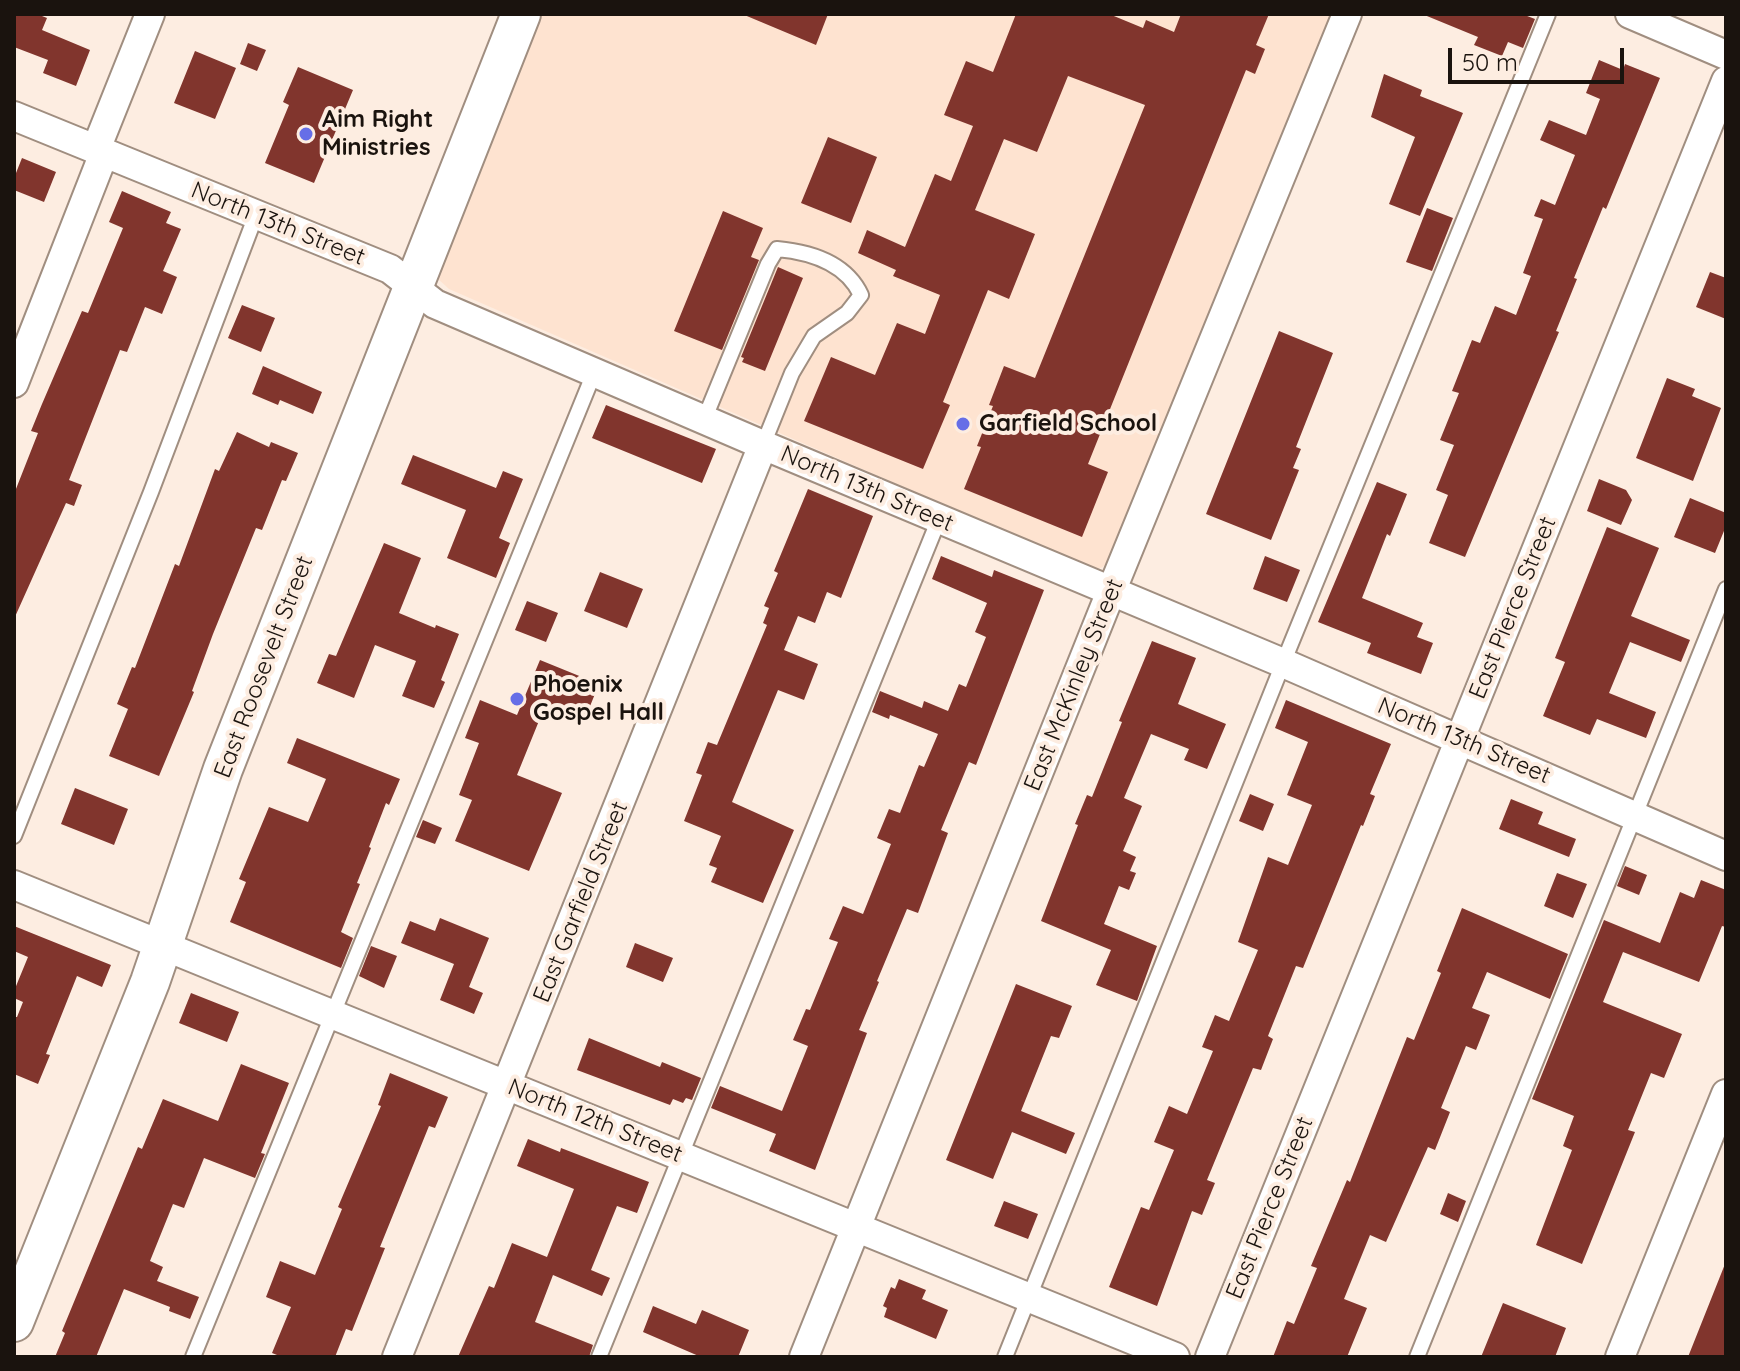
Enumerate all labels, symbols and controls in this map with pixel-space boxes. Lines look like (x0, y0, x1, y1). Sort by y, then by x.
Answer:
scale bar (1452, 32, 1628, 82)
text: 50 m (1462, 47, 1518, 77)
place label: Aim Right Ministries (322, 106, 433, 162)
marker: Aim Right Ministries (297, 125, 315, 143)
street label: North 13th Street (187, 176, 369, 272)
place label: Garfield School (979, 410, 1157, 438)
marker: Garfield School (954, 415, 972, 433)
street label: North 13th Street (776, 440, 958, 538)
street label: East Pierce Street (1463, 513, 1563, 703)
street label: East Roosevelt Street (208, 552, 320, 782)
street label: East McKinley Street (1018, 575, 1130, 795)
place label: Phoenix Gospel Hall (533, 671, 664, 727)
marker: Phoenix Gospel Hall (508, 690, 526, 708)
street label: North 13th Street (1373, 692, 1555, 790)
street label: East Garfield Street (528, 797, 634, 1007)
street label: North 12th Street (504, 1073, 686, 1169)
street label: East Pierce Street (1220, 1113, 1320, 1303)

